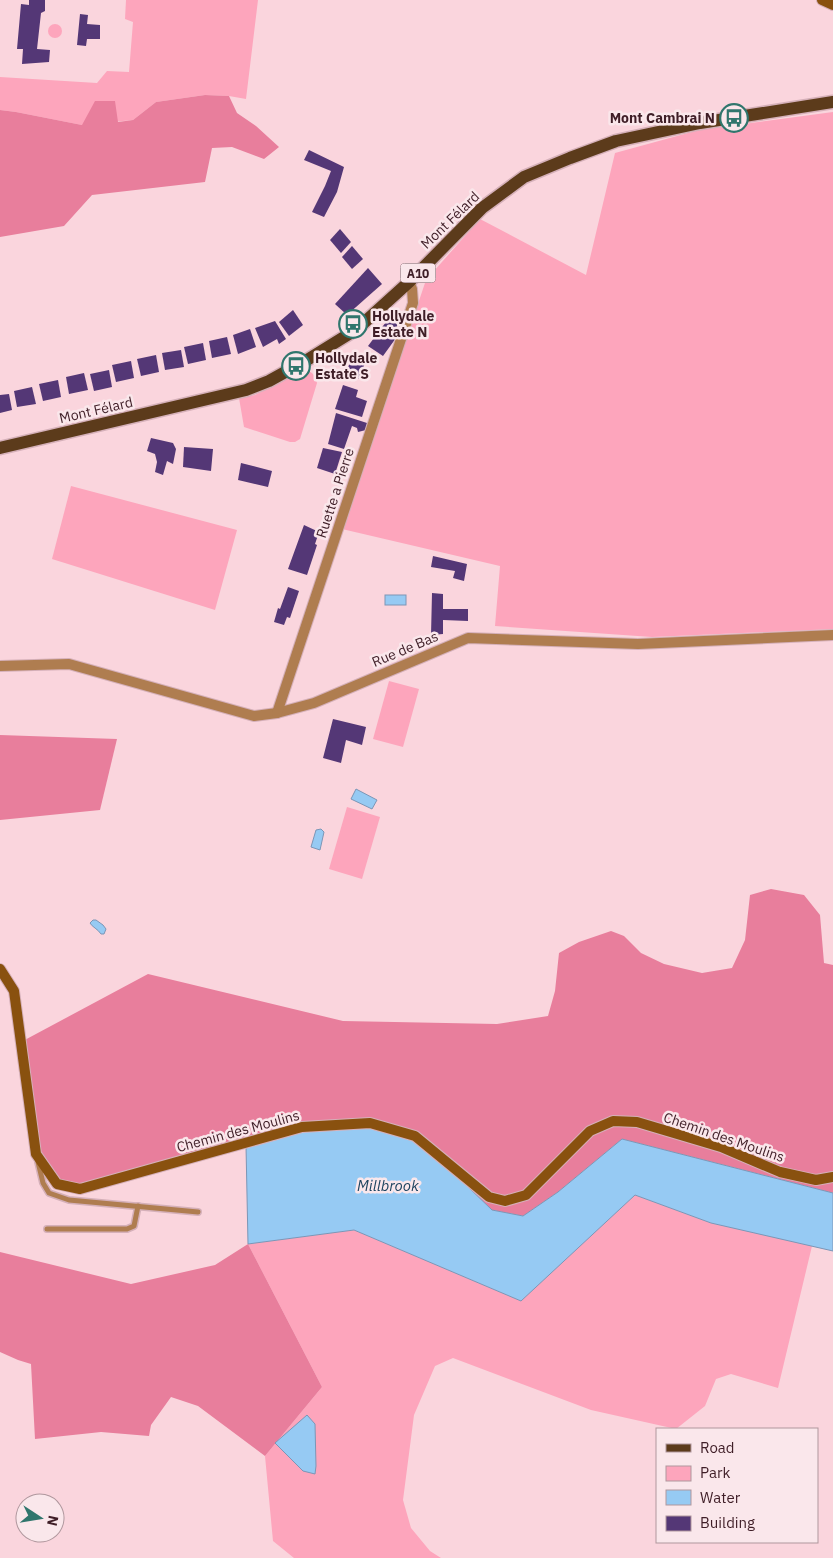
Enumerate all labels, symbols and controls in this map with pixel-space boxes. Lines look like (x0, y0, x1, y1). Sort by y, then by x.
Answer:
bus stop icon: Mont Cambrai N (719, 103, 749, 133)
place label: Mont Cambrai N (610, 109, 715, 127)
street label: Mont Félard (417, 187, 483, 253)
road number: A10 (400, 264, 436, 282)
place label: Hollydale Estate N (372, 307, 434, 341)
bus stop icon: Hollydale Estate N (338, 309, 368, 339)
place label: Hollydale Estate S (315, 349, 377, 383)
bus stop icon: Hollydale Estate S (281, 351, 311, 381)
street label: Mont Félard (57, 393, 135, 427)
street label: Ruette a Pierre (312, 445, 358, 540)
street label: Rue de Bas (369, 627, 441, 671)
street label: Chemin des Moulins (175, 1106, 302, 1156)
street label: Chemin des Moulins (661, 1108, 787, 1166)
water label: Millbrook (357, 1176, 419, 1195)
legend (656, 1428, 818, 1543)
text: Road (700, 1438, 735, 1457)
text: Park (700, 1463, 730, 1482)
text: Water (700, 1488, 741, 1507)
north arrow (15, 1493, 65, 1543)
text: Building (700, 1513, 755, 1532)
text: N (43, 1514, 63, 1528)

